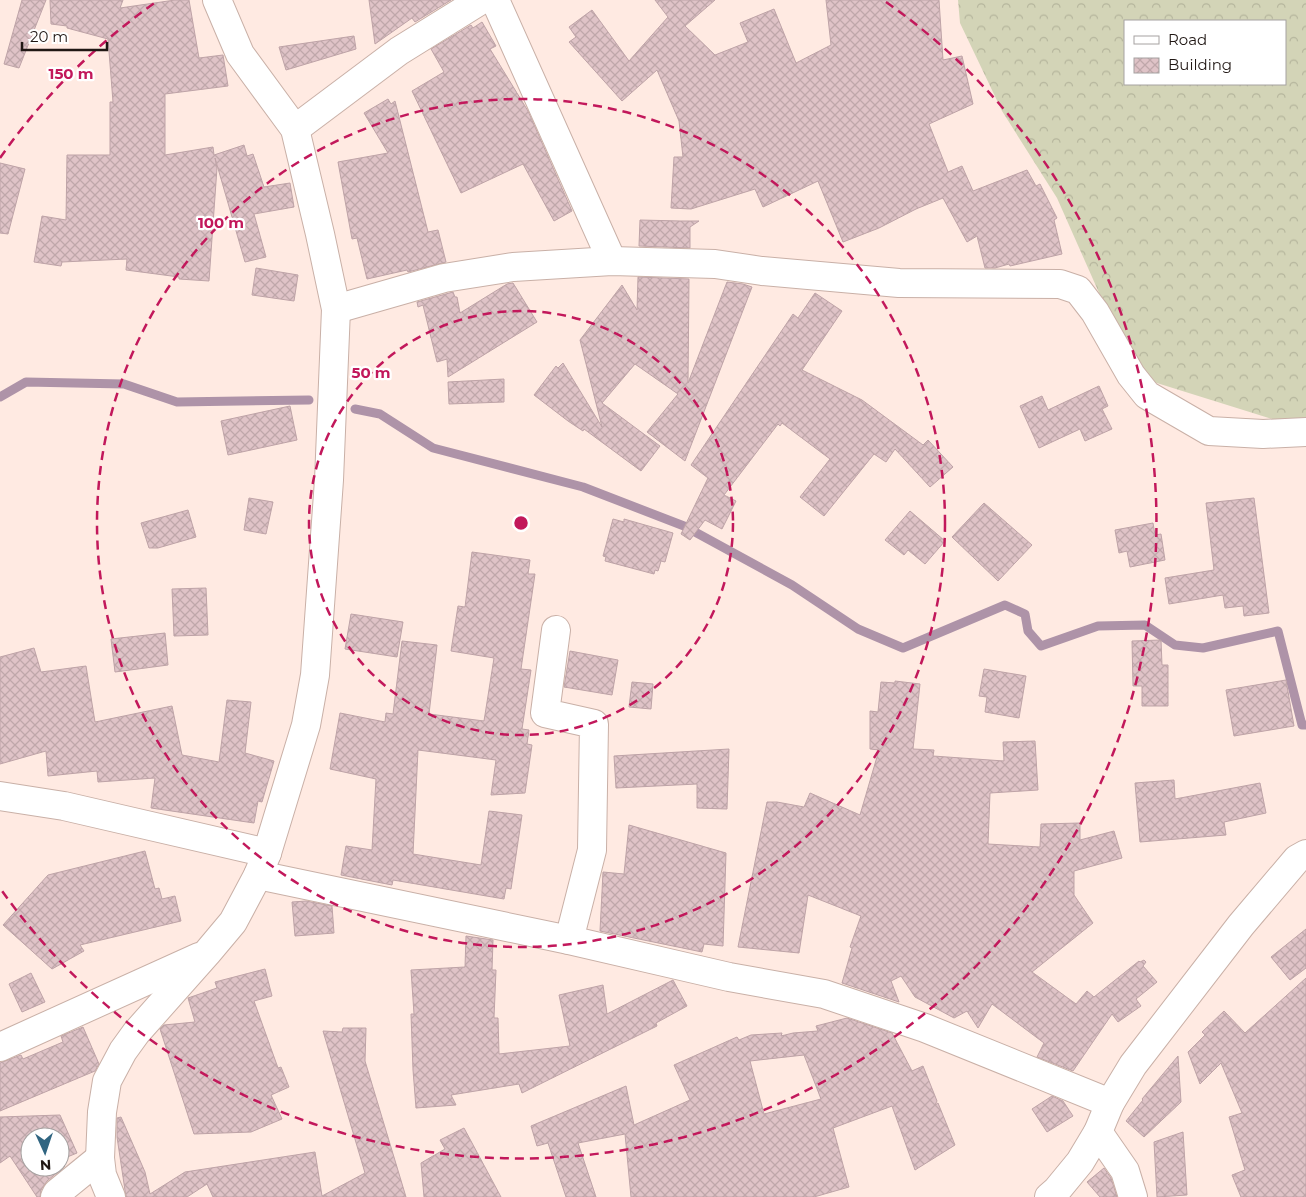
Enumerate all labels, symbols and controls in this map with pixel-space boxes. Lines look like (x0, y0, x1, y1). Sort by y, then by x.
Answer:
scale bar (22, 20, 108, 52)
legend (1124, 20, 1286, 85)
text: 20 m (30, 27, 68, 46)
text: Road (1168, 30, 1207, 49)
text: Building (1168, 55, 1232, 74)
text: 150 m (49, 64, 93, 83)
text: 100 m (198, 213, 244, 232)
text: 50 m (351, 363, 391, 382)
centre of rings (512, 514, 530, 532)
north arrow (20, 1127, 70, 1177)
text: N (40, 1156, 52, 1174)

